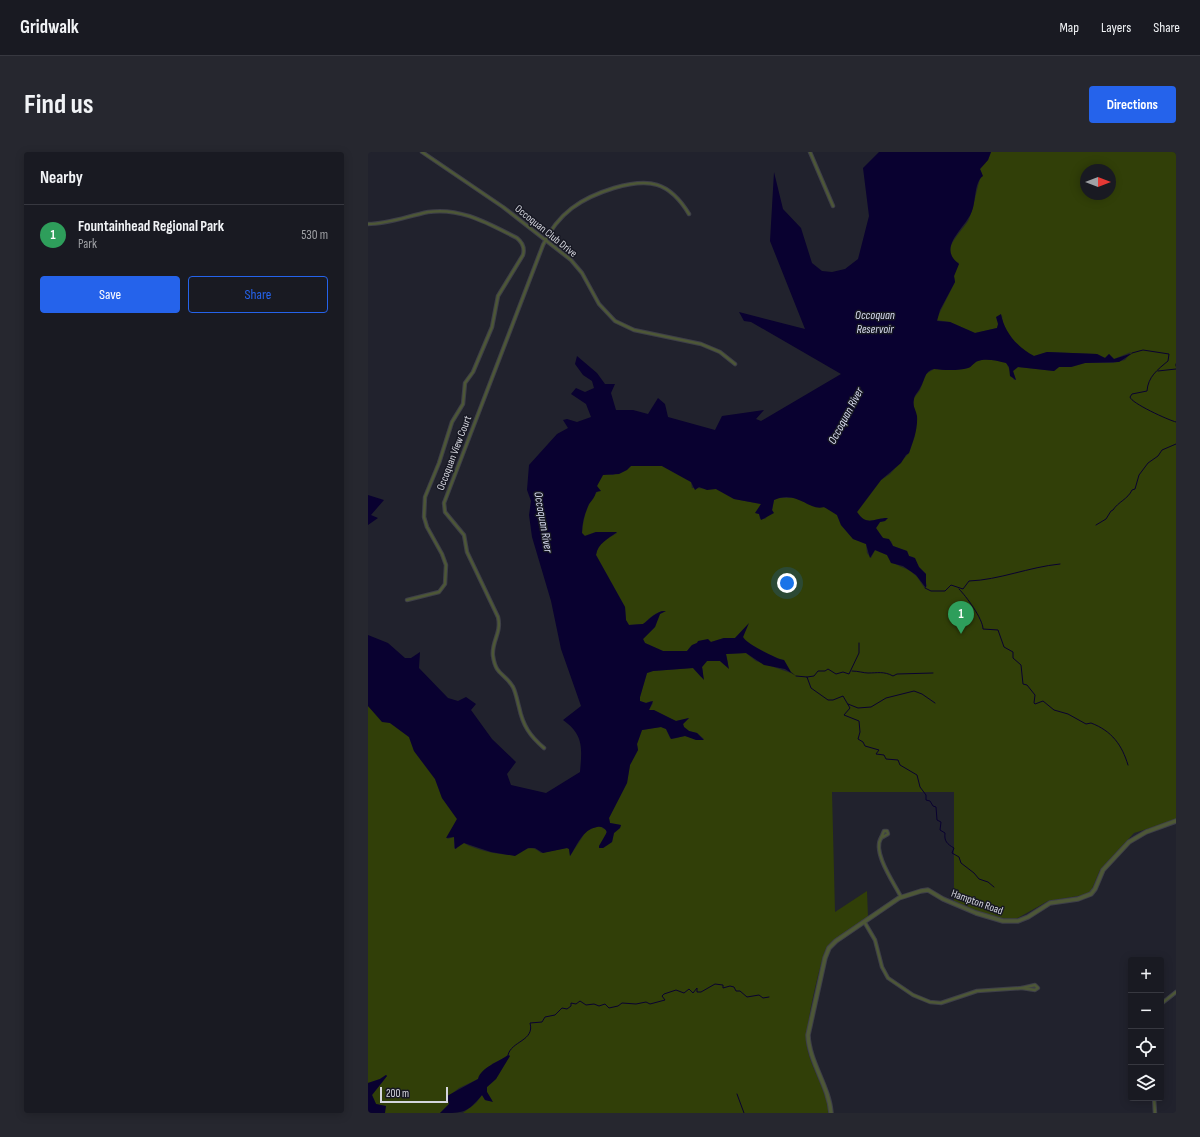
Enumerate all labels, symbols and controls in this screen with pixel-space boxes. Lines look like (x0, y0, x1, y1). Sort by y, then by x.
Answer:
text: Gridwalk (20, 16, 79, 39)
text: Map (1059, 19, 1079, 36)
text: Layers (1101, 19, 1131, 36)
text: Share (1153, 19, 1180, 36)
button: Directions (1089, 86, 1176, 123)
text: Find us (24, 88, 93, 121)
north arrow (1080, 164, 1116, 200)
text: Nearby (40, 168, 83, 188)
street label: Occoquan Club Drive (512, 202, 580, 260)
text: Fountainhead Regional Park (78, 217, 224, 236)
text: 1 (50, 227, 56, 243)
text: 530 m (301, 227, 328, 243)
text: Park (78, 236, 97, 252)
button: Save (40, 276, 180, 313)
button: Share (188, 276, 328, 313)
water label: Occoquan Reservoir (855, 308, 895, 337)
water label: Occoquan River (825, 385, 867, 447)
street label: Occoquan View Court (434, 413, 474, 492)
water label: Occoquan River (530, 490, 556, 554)
your location (777, 573, 797, 593)
pin: 1 (948, 601, 974, 634)
street label: Hampton Road (949, 887, 1005, 917)
map controls (1128, 957, 1164, 1101)
button: + (1128, 957, 1164, 993)
button: − (1128, 993, 1164, 1029)
button: locate (1128, 1029, 1164, 1065)
button: layers (1128, 1065, 1164, 1101)
scale bar (380, 1085, 448, 1104)
text: 200 m (386, 1087, 409, 1100)

